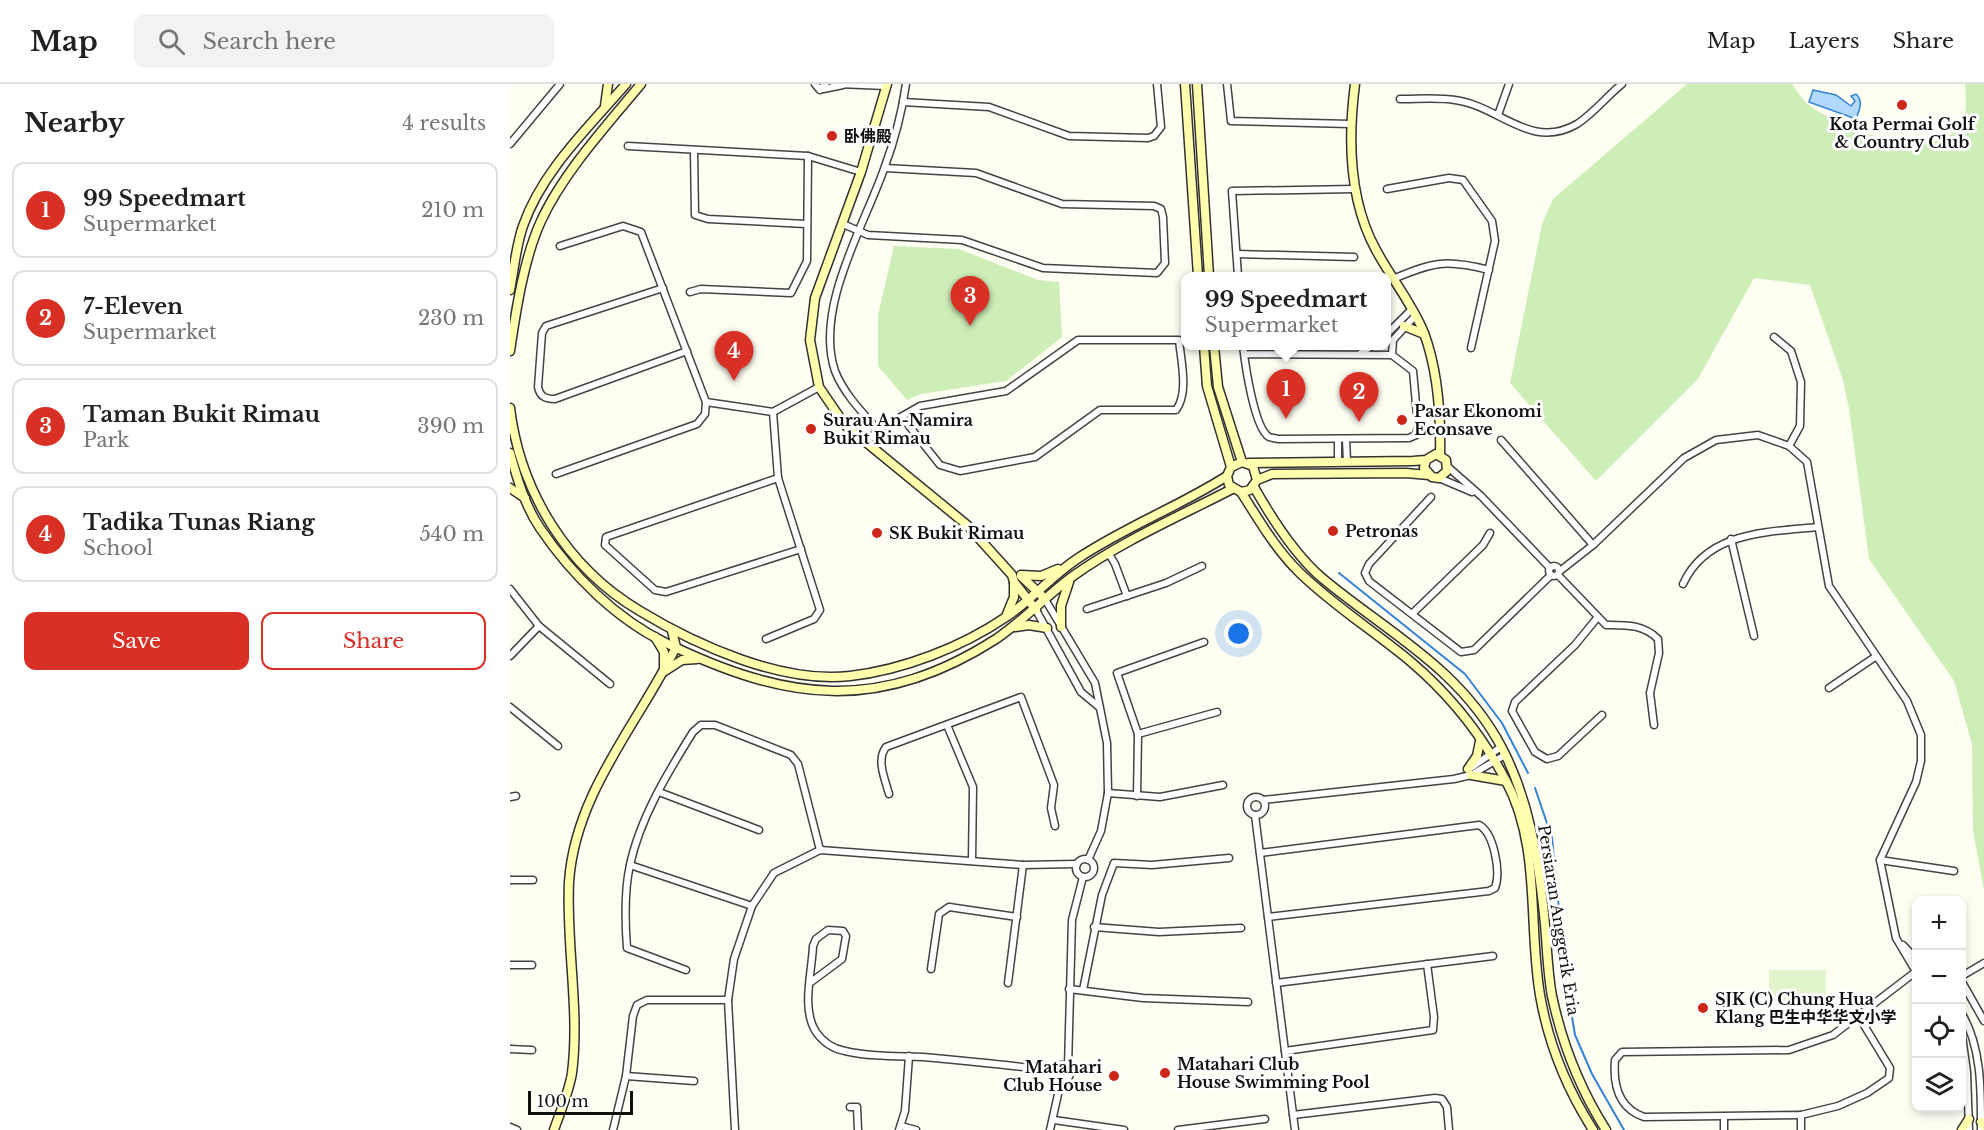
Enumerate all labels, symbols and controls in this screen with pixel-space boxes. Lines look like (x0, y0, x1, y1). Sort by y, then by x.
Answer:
search box (134, 14, 554, 68)
text: Map (30, 24, 98, 59)
icon: search (155, 25, 188, 58)
text: Search here (203, 28, 336, 55)
text: Map (1707, 28, 1756, 54)
text: Layers (1789, 28, 1860, 54)
text: Share (1893, 28, 1954, 54)
marker: Kota Permai Golf & Country Club (1895, 98, 1909, 112)
text: Nearby (24, 107, 125, 139)
text: 4 results (402, 111, 486, 135)
place label: Kota Permai Golf & Country Club (1829, 114, 1977, 152)
place label: 卧佛殿 (844, 126, 892, 146)
marker: 卧佛殿 (825, 129, 839, 143)
text: 99 Speedmart (83, 185, 246, 212)
text: 1 (41, 198, 50, 222)
text: 210 m (421, 198, 484, 222)
text: Supermarket (83, 212, 217, 236)
popup (1181, 272, 1391, 350)
pin: 3 (950, 276, 990, 326)
text: 99 Speedmart (1205, 286, 1367, 313)
text: 7-Eleven (83, 293, 183, 320)
text: 2 (39, 306, 52, 330)
text: 230 m (418, 306, 484, 330)
text: Supermarket (1205, 313, 1338, 337)
text: Supermarket (83, 320, 217, 344)
pin: 4 (714, 332, 754, 381)
pin: 1 (1266, 370, 1306, 419)
pin: 2 (1340, 372, 1378, 422)
text: Taman Bukit Rimau (83, 401, 320, 428)
place label: Pasar Ekonomi Econsave (1414, 401, 1542, 439)
place label: Surau An-Namira Bukit Rimau (823, 410, 973, 448)
marker: Pasar Ekonomi Econsave (1395, 413, 1409, 427)
text: 3 (39, 414, 52, 438)
text: 390 m (417, 414, 484, 438)
marker: Surau An-Namira Bukit Rimau (804, 422, 818, 436)
text: Park (83, 428, 129, 452)
text: Tadika Tunas Riang (83, 509, 315, 536)
place label: Petronas (1345, 521, 1418, 541)
text: 4 (39, 522, 52, 546)
text: 540 m (419, 522, 484, 546)
place label: SK Bukit Rimau (889, 523, 1025, 543)
marker: Petronas (1326, 524, 1340, 538)
marker: SK Bukit Rimau (870, 526, 884, 540)
text: School (83, 536, 153, 560)
button: Save (24, 612, 249, 670)
button: Share (261, 612, 486, 670)
your location (1224, 619, 1253, 648)
street label: Persiaran Anggerik Eria (1534, 823, 1584, 1017)
map controls (1912, 896, 1966, 1112)
button: + (1912, 896, 1966, 950)
button: − (1912, 950, 1966, 1004)
place label: SJK (C) Chung Hua Klang 巴生中华华文小学 (1715, 989, 1897, 1027)
marker: SJK (C) Chung Hua Klang 巴生中华华文小学 (1696, 1001, 1710, 1015)
button: locate (1912, 1004, 1966, 1058)
place label: Matahari Club House Swimming Pool (1177, 1054, 1370, 1092)
place label: Matahari Club House (1003, 1057, 1102, 1095)
button: layers (1912, 1058, 1966, 1112)
marker: Matahari Club House Swimming Pool (1158, 1066, 1172, 1080)
marker: Matahari Club House (1107, 1069, 1121, 1083)
scale bar (528, 1088, 633, 1116)
text: 100 m (537, 1091, 589, 1111)

